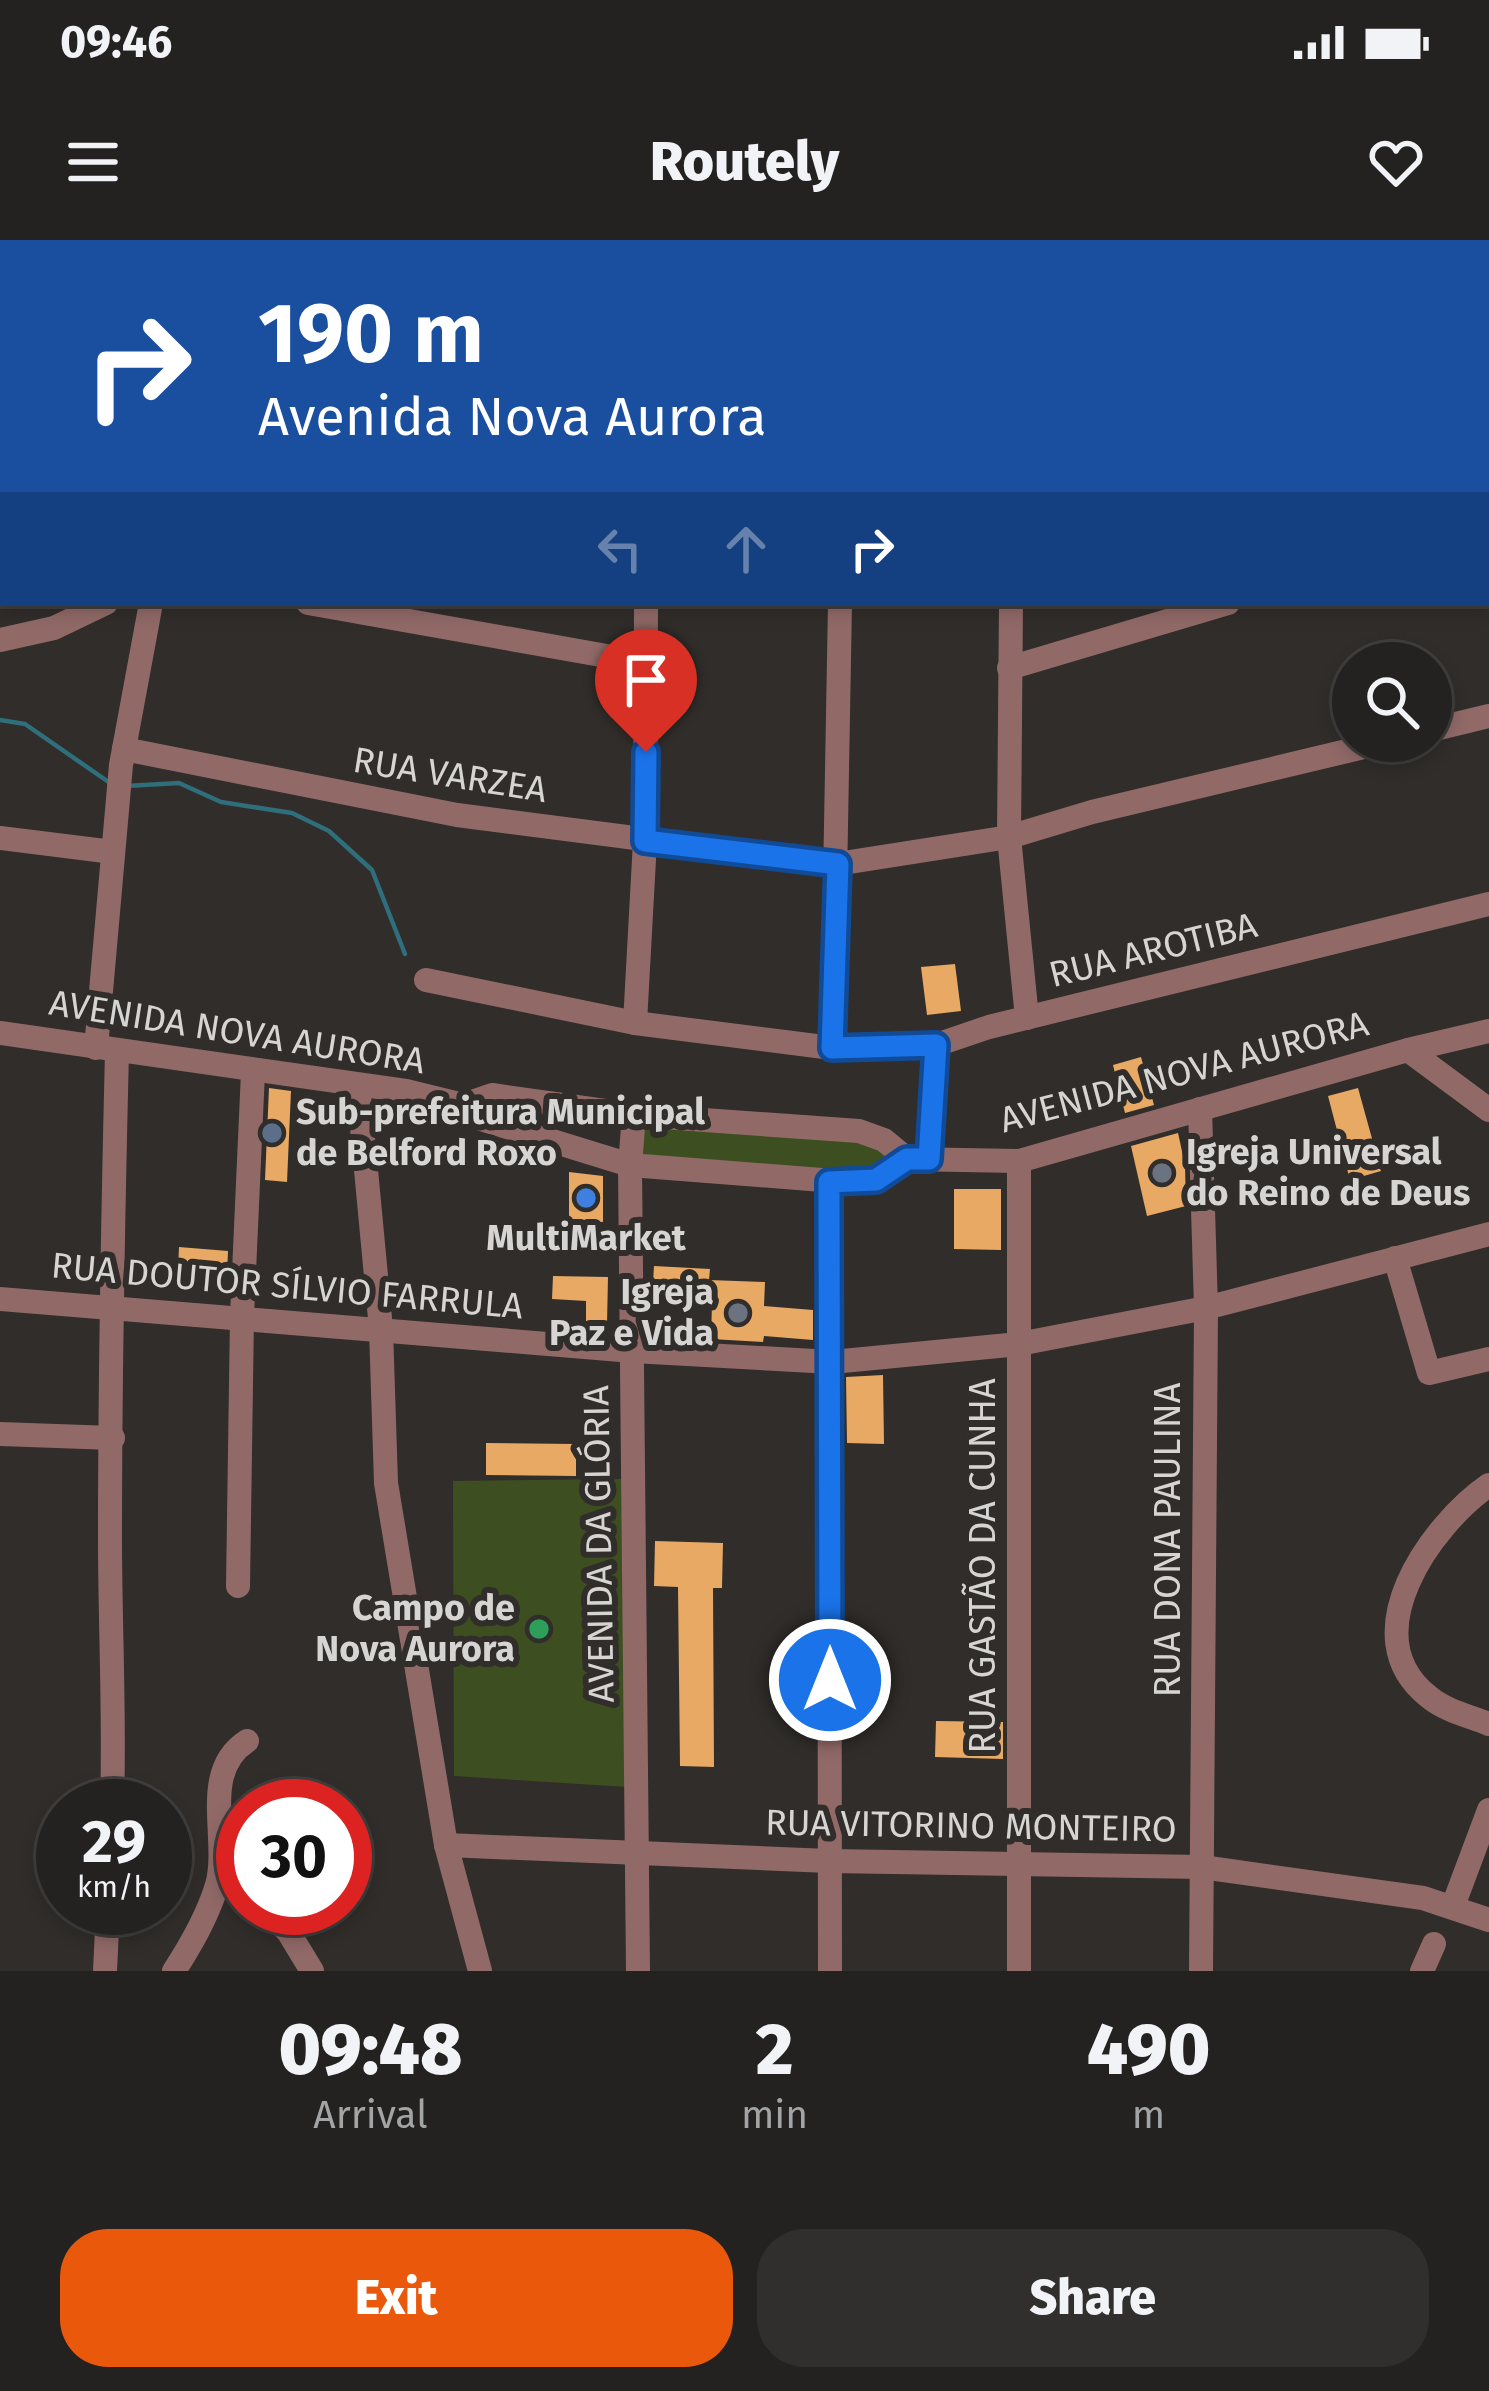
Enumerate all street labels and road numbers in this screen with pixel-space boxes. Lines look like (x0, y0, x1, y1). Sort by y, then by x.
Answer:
street label: RUA VARZEA (350, 738, 550, 812)
street label: RUA AROTIBA (1045, 903, 1262, 997)
street label: AVENIDA NOVA AURORA (46, 981, 428, 1083)
street label: AVENIDA NOVA AURORA (995, 1002, 1373, 1142)
street label: RUA DOUTOR SÍLVIO FARRULA (49, 1242, 525, 1329)
street label: RUA GASTÃO DA CUNHA (961, 1378, 1005, 1754)
street label: RUA DONA PAULINA (1146, 1382, 1190, 1697)
street label: AVENIDA DA GLÓRIA (574, 1384, 624, 1703)
street label: RUA VITORINO MONTEIRO (765, 1800, 1177, 1852)

